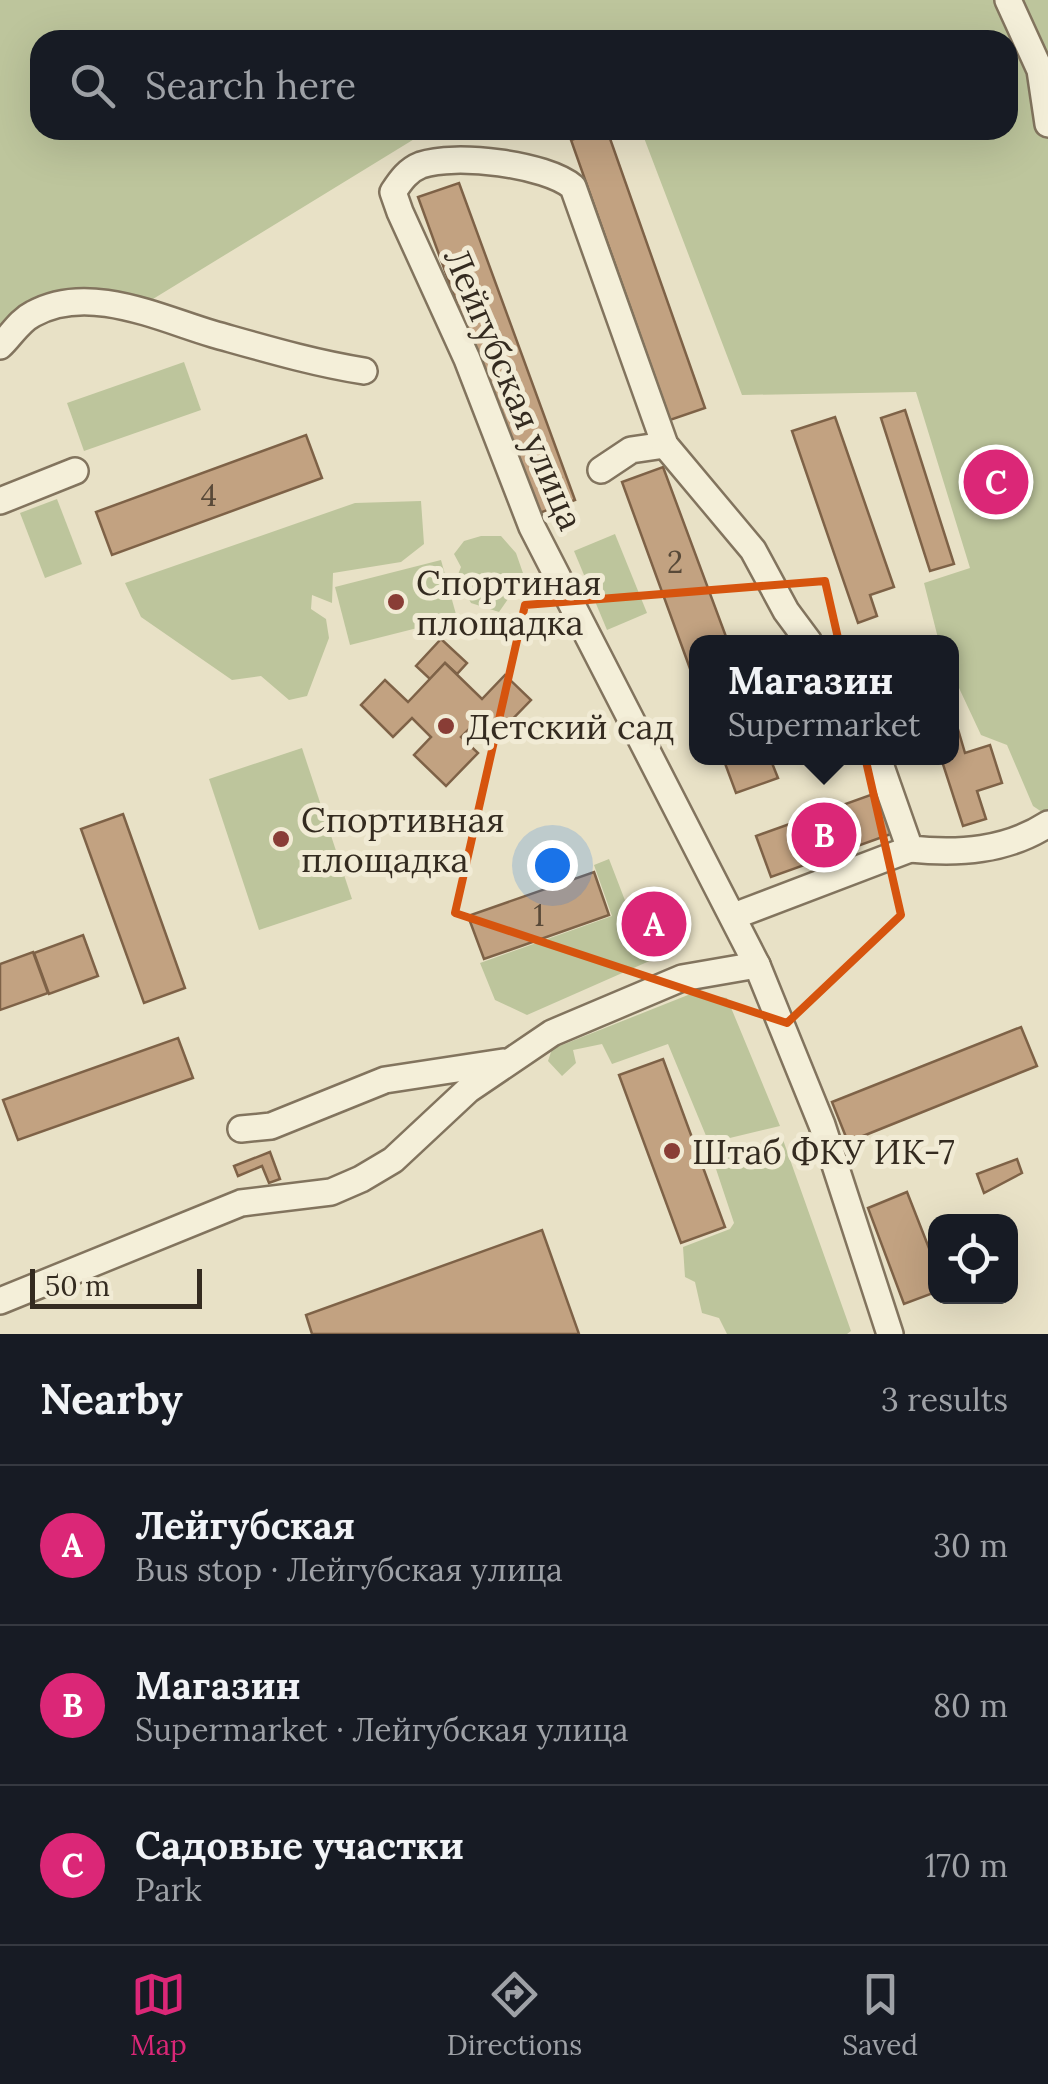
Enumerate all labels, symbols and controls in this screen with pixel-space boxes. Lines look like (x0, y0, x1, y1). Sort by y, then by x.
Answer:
search box (30, 30, 1018, 140)
icon: search (65, 58, 120, 113)
text: Search here (145, 61, 356, 109)
street label: Лейгубская улица (434, 241, 594, 537)
pin: C (964, 444, 1028, 520)
house number: 4 (201, 476, 217, 514)
house number: 2 (667, 543, 683, 581)
place label: Спортиная площадка (416, 560, 602, 645)
marker: Спортиная площадка (385, 591, 407, 613)
popup (689, 635, 959, 765)
text: Магазин (728, 656, 894, 704)
place label: Детский сад (466, 704, 674, 749)
text: Supermarket (728, 704, 920, 745)
marker: Детский сад (435, 715, 457, 737)
place label: Спортивная площадка (301, 797, 505, 882)
pin: B (792, 798, 856, 872)
marker: Спортивная площадка (270, 828, 292, 850)
your location (527, 840, 578, 891)
pin: A (622, 886, 686, 962)
house number: 1 (534, 896, 544, 934)
place label: Штаб ФКУ ИК-7 (692, 1129, 955, 1174)
marker: Штаб ФКУ ИК-7 (661, 1140, 683, 1162)
map controls (928, 1214, 1018, 1304)
button: locate (928, 1214, 1018, 1304)
scale bar (30, 1264, 202, 1308)
text: 50 m (45, 1268, 110, 1304)
text: Nearby (40, 1372, 183, 1426)
text: 3 results (881, 1379, 1008, 1420)
text: Лейгубская (135, 1501, 355, 1549)
text: A (62, 1525, 83, 1566)
text: 30 m (933, 1525, 1008, 1566)
text: Bus stop · Лейгубская улица (135, 1549, 563, 1590)
text: Магазин (135, 1661, 301, 1709)
text: B (62, 1685, 83, 1726)
text: 80 m (933, 1685, 1008, 1726)
text: Supermarket · Лейгубская улица (135, 1709, 629, 1750)
text: Садовые участки (135, 1821, 464, 1869)
text: C (61, 1845, 84, 1886)
text: 170 m (925, 1845, 1008, 1886)
text: Park (135, 1869, 202, 1910)
tab: Map (130, 1967, 187, 2063)
tab: Directions (447, 1967, 582, 2063)
tab: Saved (842, 1967, 918, 2063)

